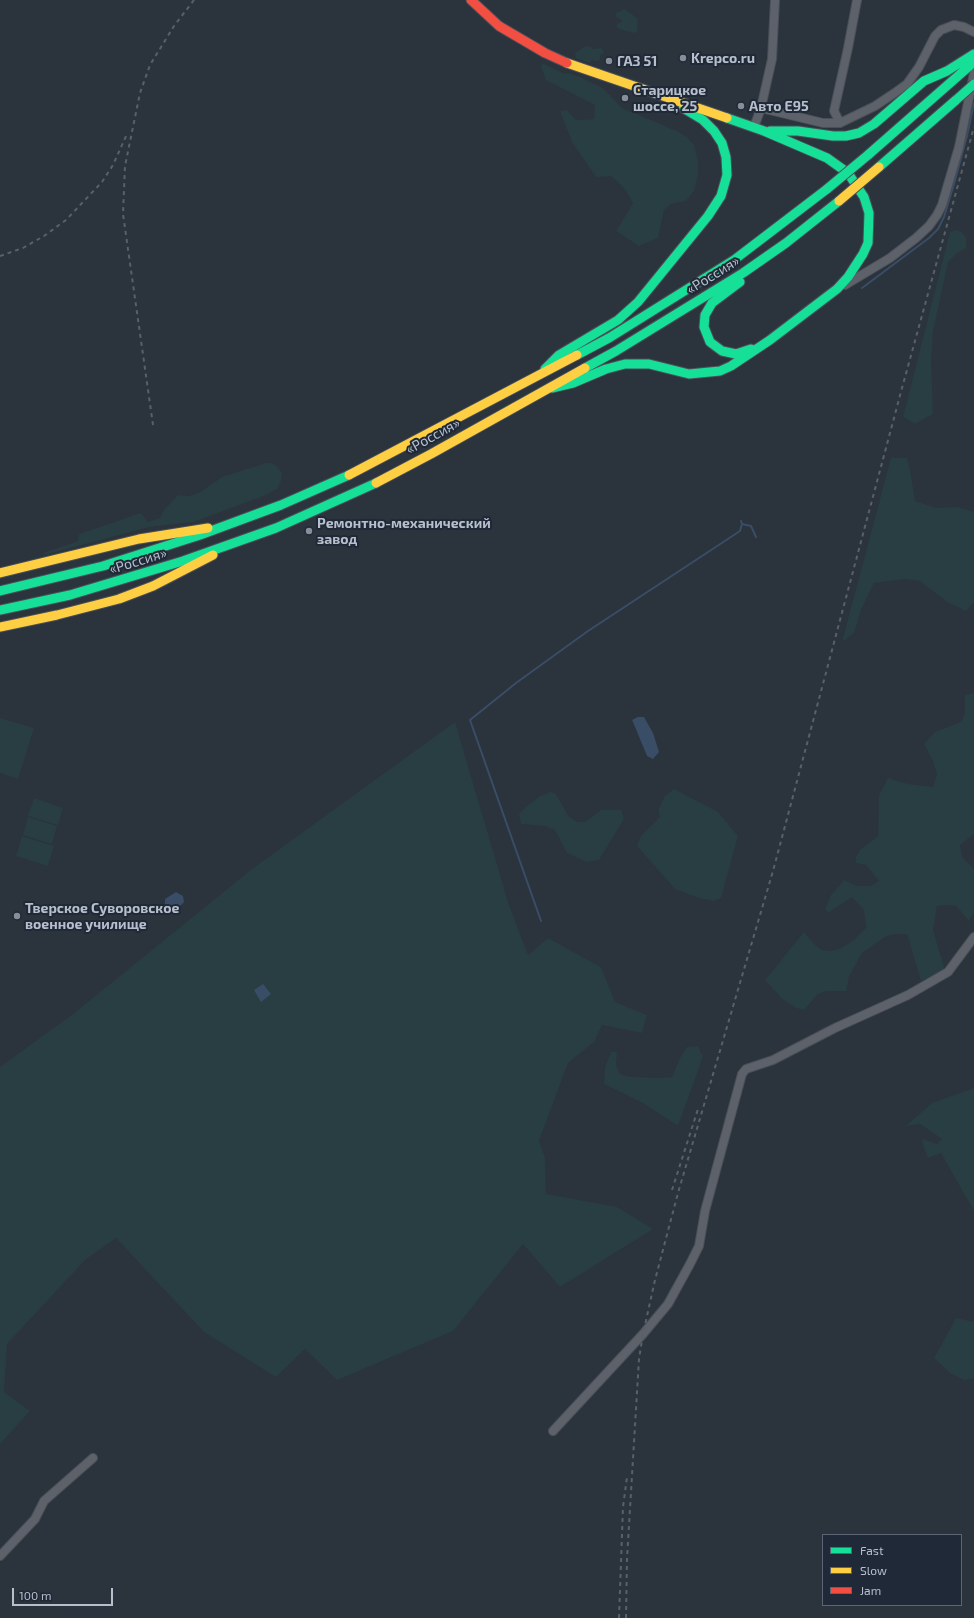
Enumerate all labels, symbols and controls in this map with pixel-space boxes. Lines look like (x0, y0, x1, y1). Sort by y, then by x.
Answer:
place label: Krepco.ru (691, 50, 755, 66)
place label: ГАЗ 51 (617, 53, 657, 69)
marker: Krepco.ru (678, 53, 688, 63)
marker: ГАЗ 51 (604, 56, 614, 66)
place label: Старицкое шоссе, 25 (633, 82, 706, 114)
marker: Старицкое шоссе, 25 (620, 93, 630, 103)
place label: Авто E95 (749, 98, 809, 114)
marker: Авто E95 (736, 101, 746, 111)
street label: «Россия» (683, 252, 743, 298)
street label: «Россия» (403, 414, 463, 458)
place label: Ремонтно-механический завод (317, 515, 491, 548)
marker: Ремонтно-механический завод (304, 526, 314, 536)
street label: «Россия» (107, 544, 169, 578)
place label: Тверское Суворовское военное училище (25, 900, 179, 932)
marker: Тверское Суворовское военное училище (12, 911, 22, 921)
legend (822, 1534, 962, 1606)
text: Fast (860, 1543, 883, 1557)
text: Slow (860, 1563, 887, 1577)
scale bar (14, 1580, 115, 1606)
text: Jam (860, 1583, 881, 1597)
text: 100 m (19, 1588, 51, 1602)

